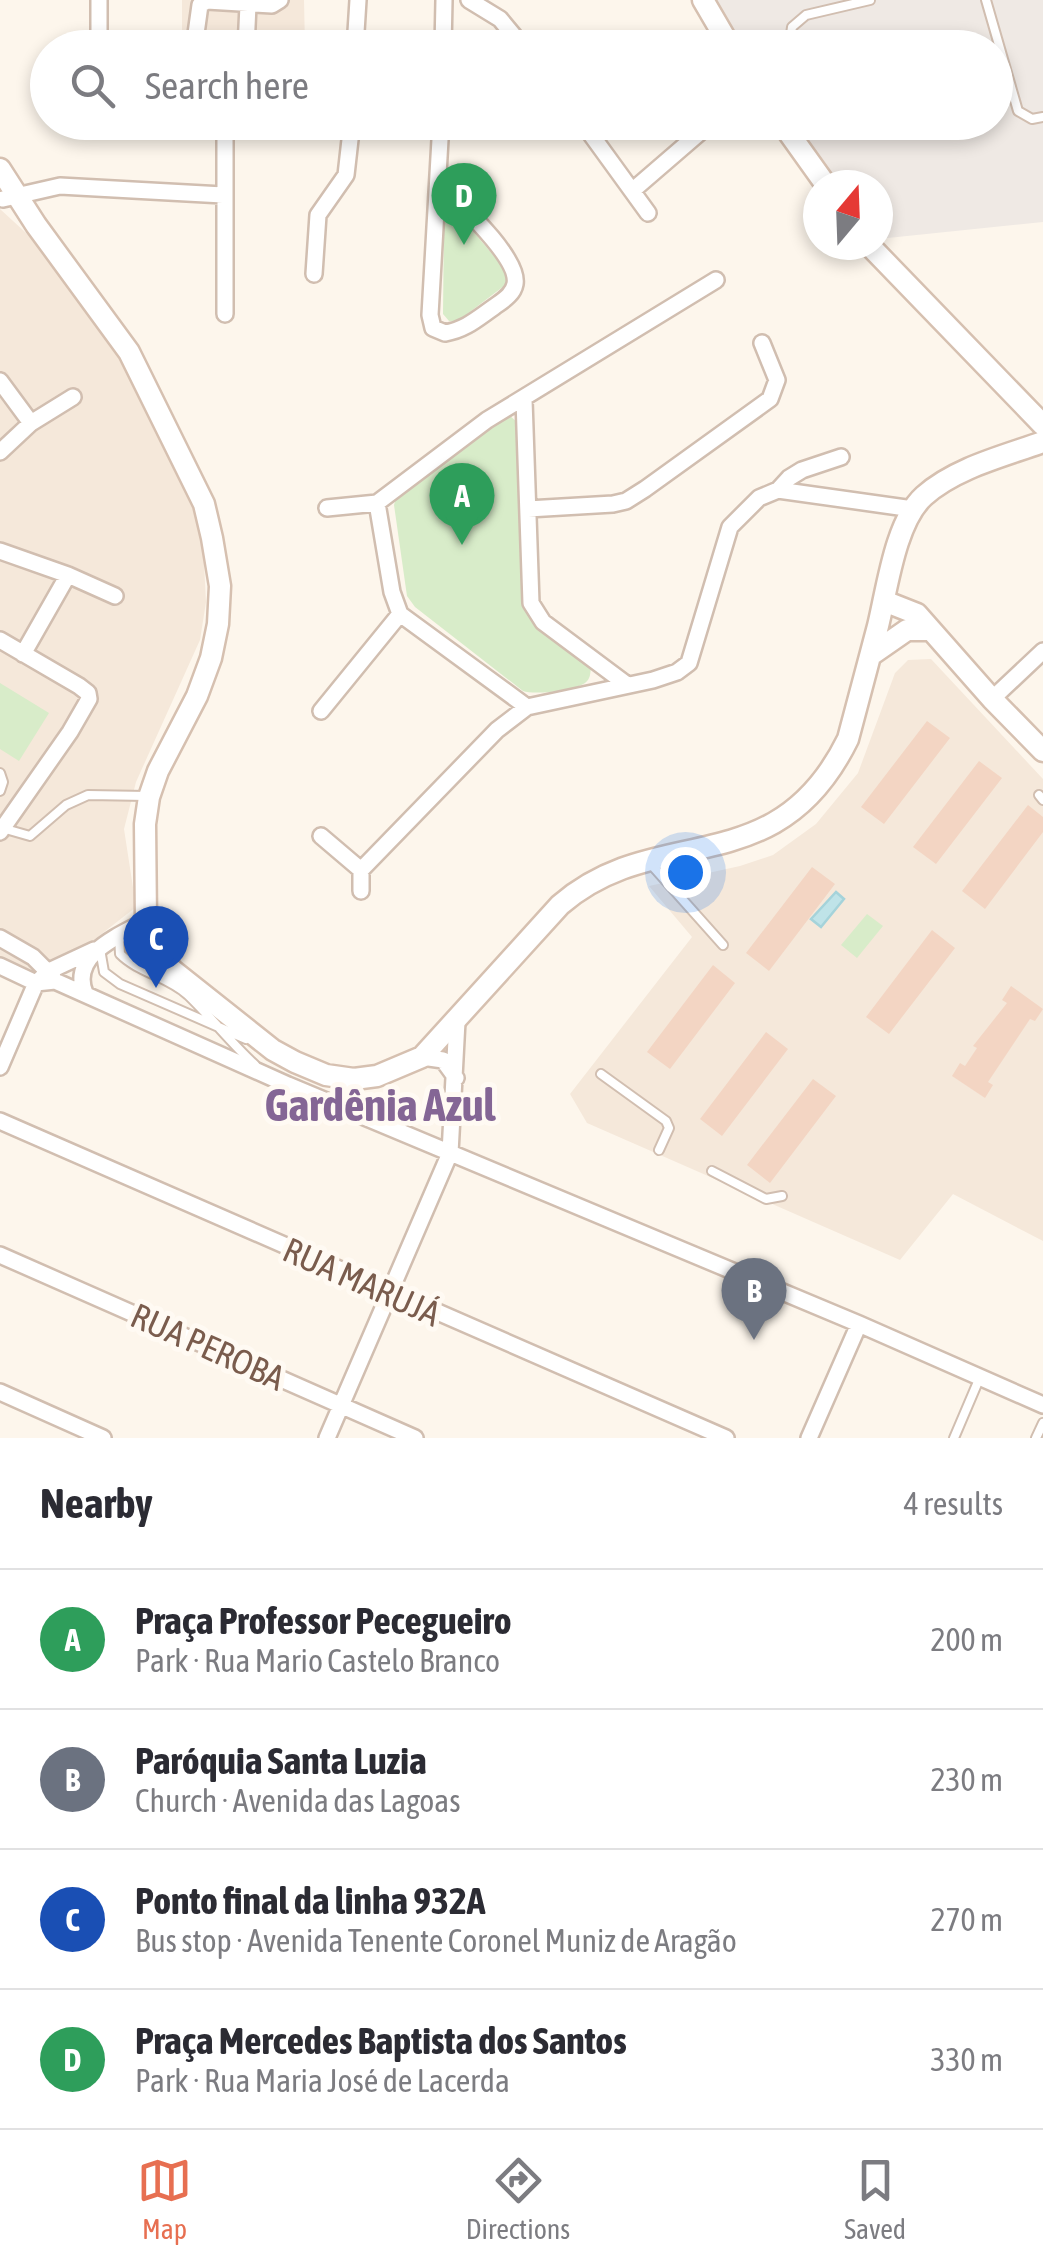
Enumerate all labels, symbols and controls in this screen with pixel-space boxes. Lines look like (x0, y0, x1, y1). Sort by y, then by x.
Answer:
search box (30, 30, 1013, 140)
icon: search (65, 58, 120, 113)
text: Search here (145, 64, 309, 107)
pin: D (432, 162, 496, 245)
north arrow (803, 170, 893, 260)
pin: A (430, 462, 494, 545)
your location (660, 847, 711, 898)
pin: C (124, 906, 188, 988)
district label: Gardênia Azul (265, 1079, 497, 1131)
street label: RUA MARUJÁ (277, 1229, 447, 1334)
pin: B (722, 1258, 786, 1340)
street label: RUA PEROBA (125, 1294, 292, 1398)
text: Nearby (40, 1479, 153, 1527)
text: 4 results (904, 1485, 1003, 1522)
text: Praça Professor Pecegueiro (135, 1599, 512, 1642)
text: A (65, 1621, 80, 1658)
text: 200 m (930, 1621, 1003, 1658)
text: Park · Rua Mario Castelo Branco (135, 1642, 500, 1679)
text: Paróquia Santa Luzia (135, 1739, 427, 1782)
text: B (65, 1761, 80, 1798)
text: 230 m (930, 1761, 1003, 1798)
text: Church · Avenida das Lagoas (135, 1782, 461, 1819)
text: Ponto final da linha 932A (135, 1879, 485, 1922)
text: C (65, 1901, 80, 1938)
text: 270 m (930, 1901, 1003, 1938)
text: Bus stop · Avenida Tenente Coronel Muniz de Aragão (135, 1922, 737, 1959)
text: Praça Mercedes Baptista dos Santos (135, 2019, 627, 2062)
text: D (64, 2041, 81, 2078)
text: 330 m (930, 2041, 1003, 2078)
text: Park · Rua Maria José de Lacerda (135, 2062, 510, 2099)
tab: Map (137, 2153, 192, 2245)
tab: Directions (466, 2153, 570, 2245)
tab: Saved (844, 2153, 906, 2245)

